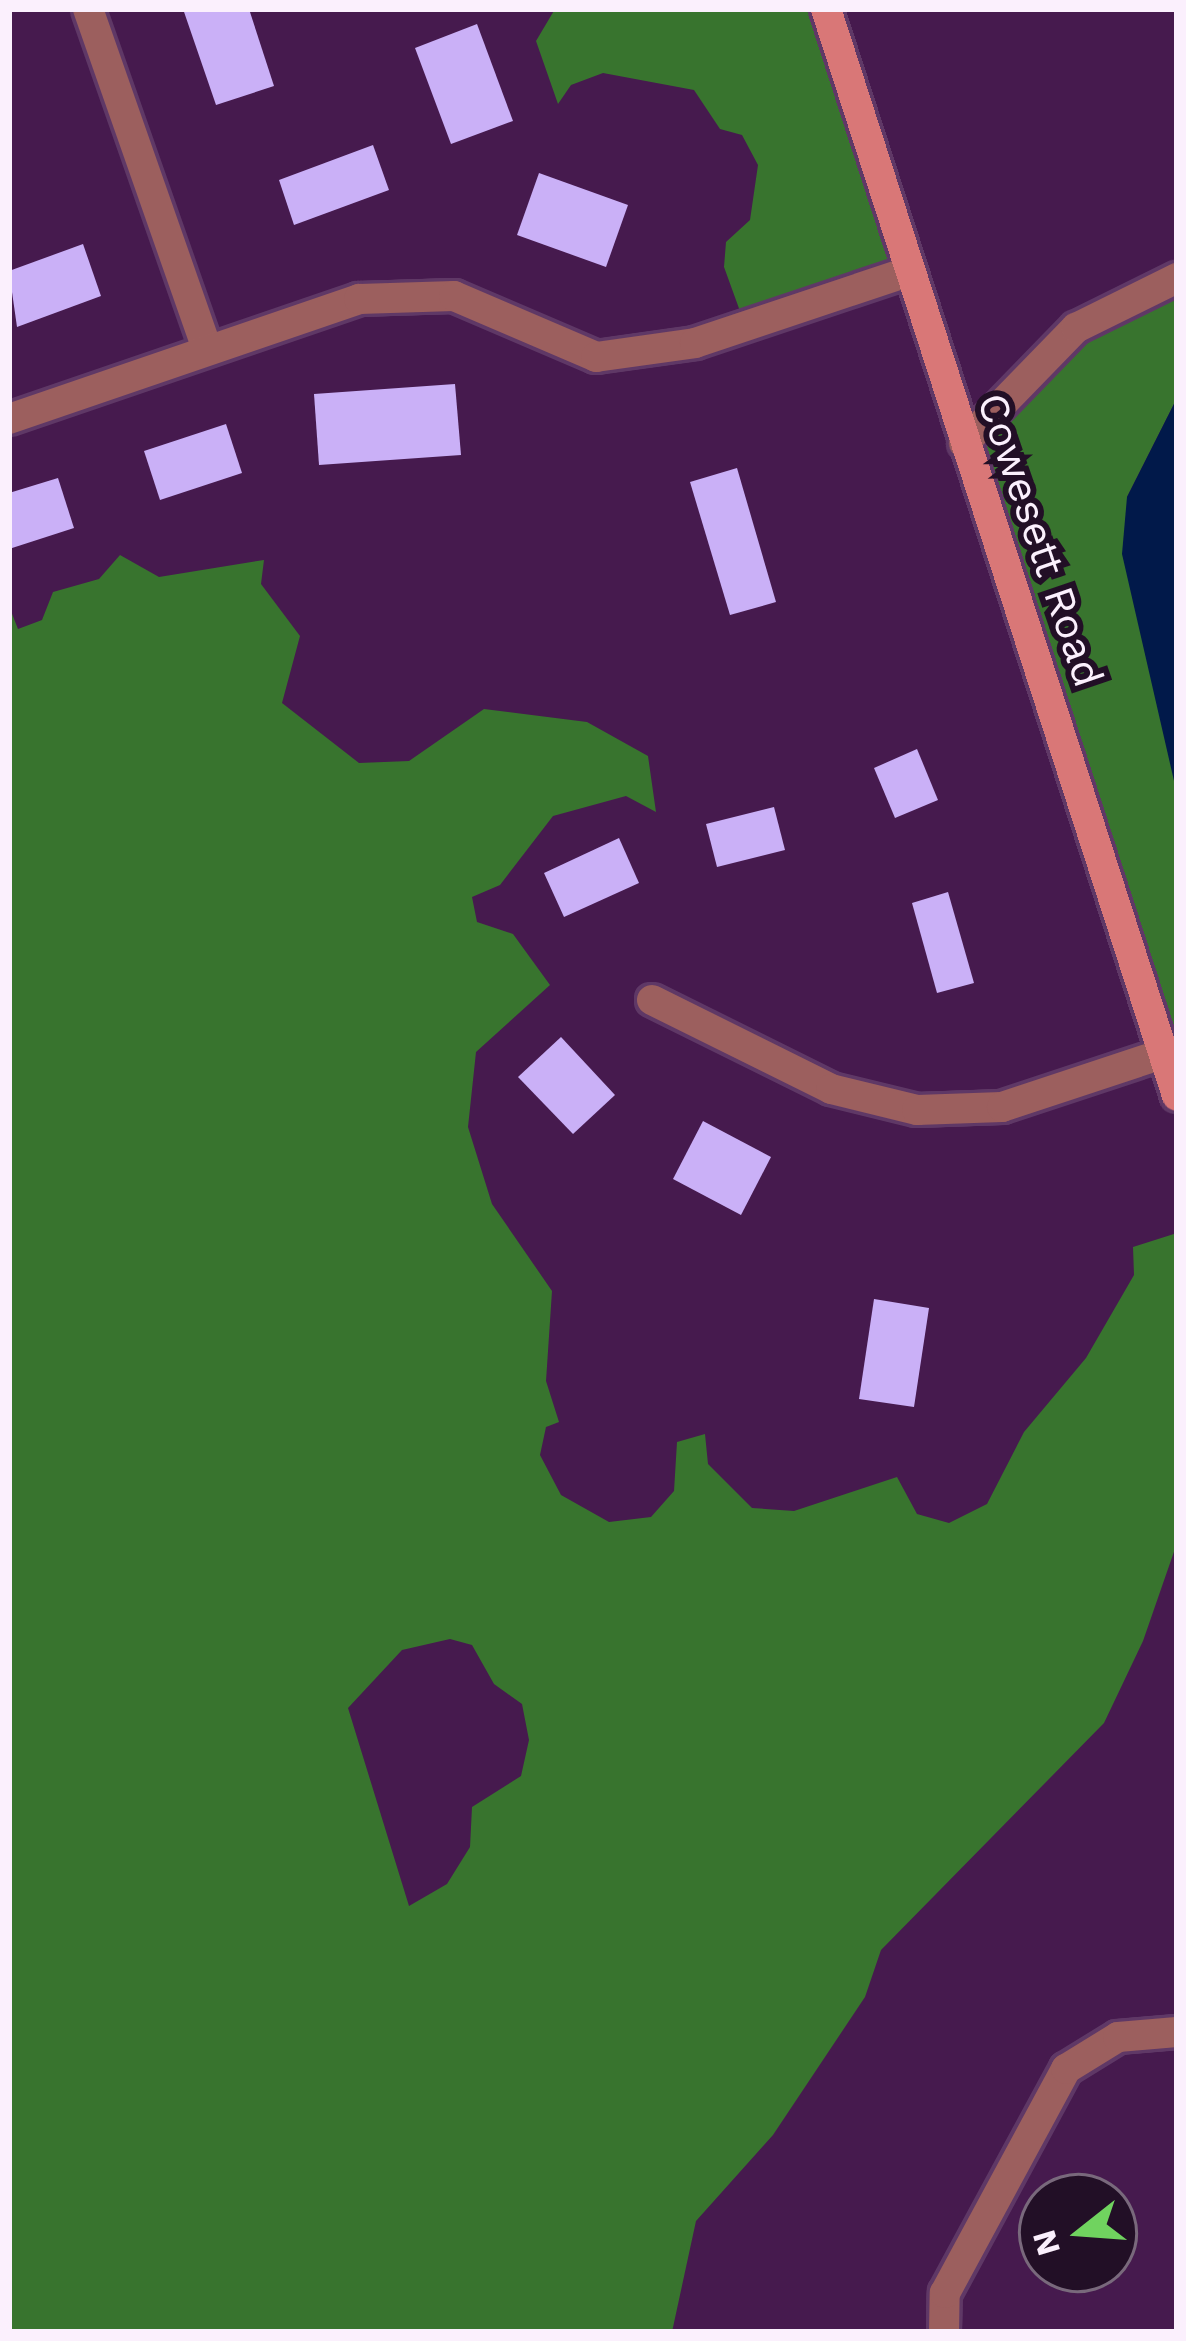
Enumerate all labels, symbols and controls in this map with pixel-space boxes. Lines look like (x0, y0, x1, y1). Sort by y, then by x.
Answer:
street label: Cowesett Road (966, 387, 1114, 693)
north arrow (1018, 2173, 1138, 2293)
text: N (1024, 2225, 1068, 2260)

